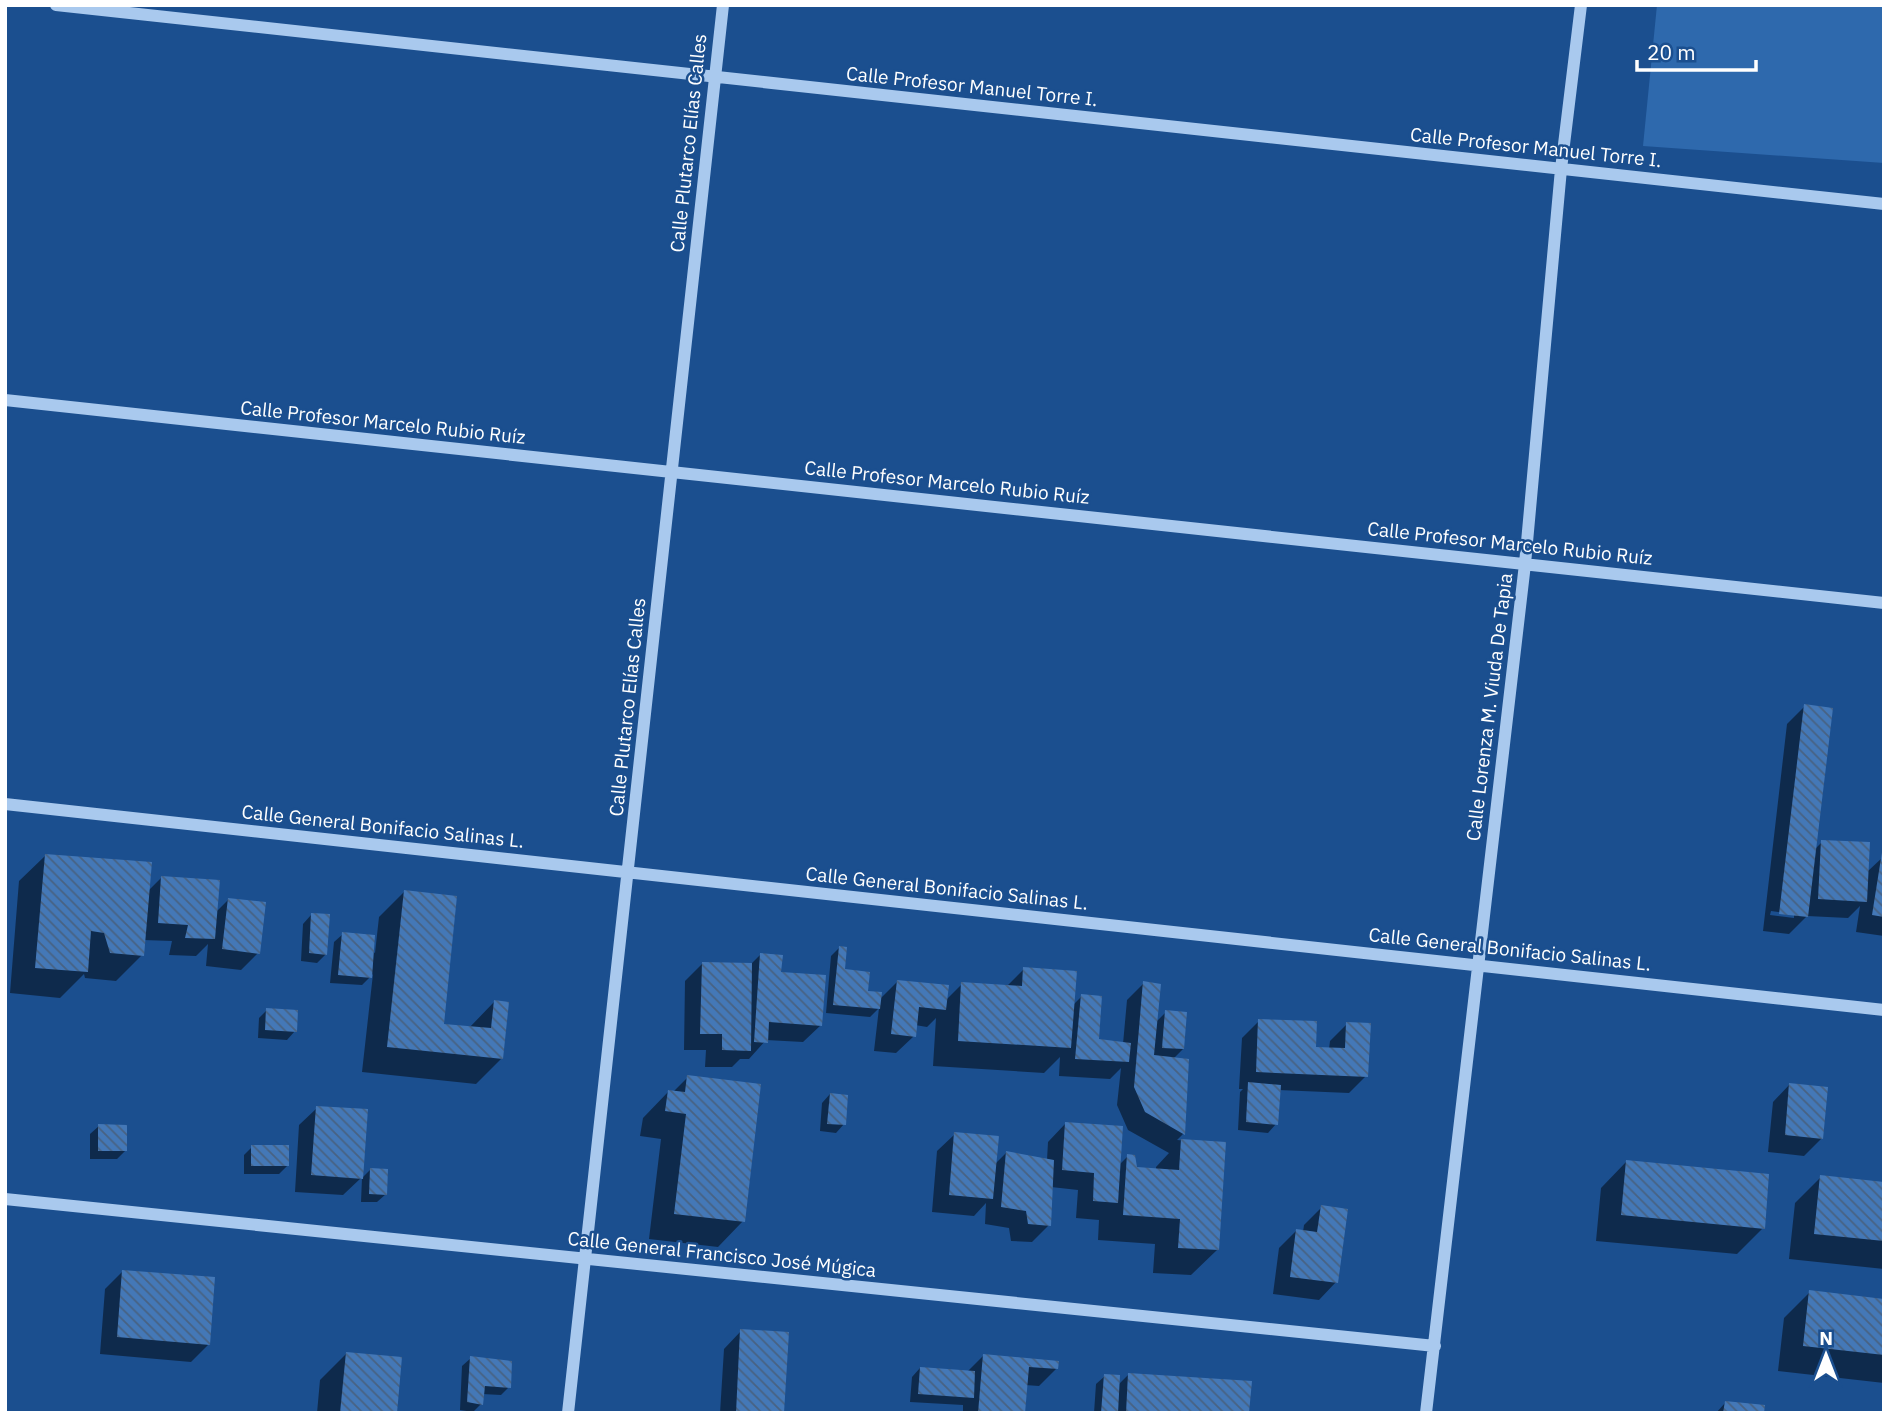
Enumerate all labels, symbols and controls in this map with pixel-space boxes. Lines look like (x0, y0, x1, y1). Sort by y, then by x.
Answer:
scale bar (1637, 28, 1756, 72)
street label: Calle Plutarco Elías Calles (665, 33, 711, 253)
text: 20 m (1647, 38, 1696, 66)
street label: Calle Profesor Manuel Torre I. (845, 61, 1099, 111)
street label: Calle Profesor Manuel Torre I. (1409, 122, 1663, 172)
street label: Calle Profesor Marcelo Rubio Ruíz (239, 395, 527, 449)
street label: Calle Profesor Marcelo Rubio Ruíz (803, 455, 1091, 509)
street label: Calle Profesor Marcelo Rubio Ruíz (1366, 516, 1654, 570)
street label: Calle Lorenza M. Viuda De Tapia (1461, 572, 1517, 842)
street label: Calle Plutarco Elías Calles (604, 597, 650, 817)
street label: Calle General Bonifacio Salinas L. (241, 799, 525, 853)
street label: Calle General Bonifacio Salinas L. (805, 861, 1089, 915)
street label: Calle General Bonifacio Salinas L. (1368, 922, 1652, 976)
street label: Calle General Francisco José Múgica (567, 1226, 877, 1282)
north arrow (1791, 1320, 1861, 1390)
text: N (1819, 1326, 1833, 1350)

